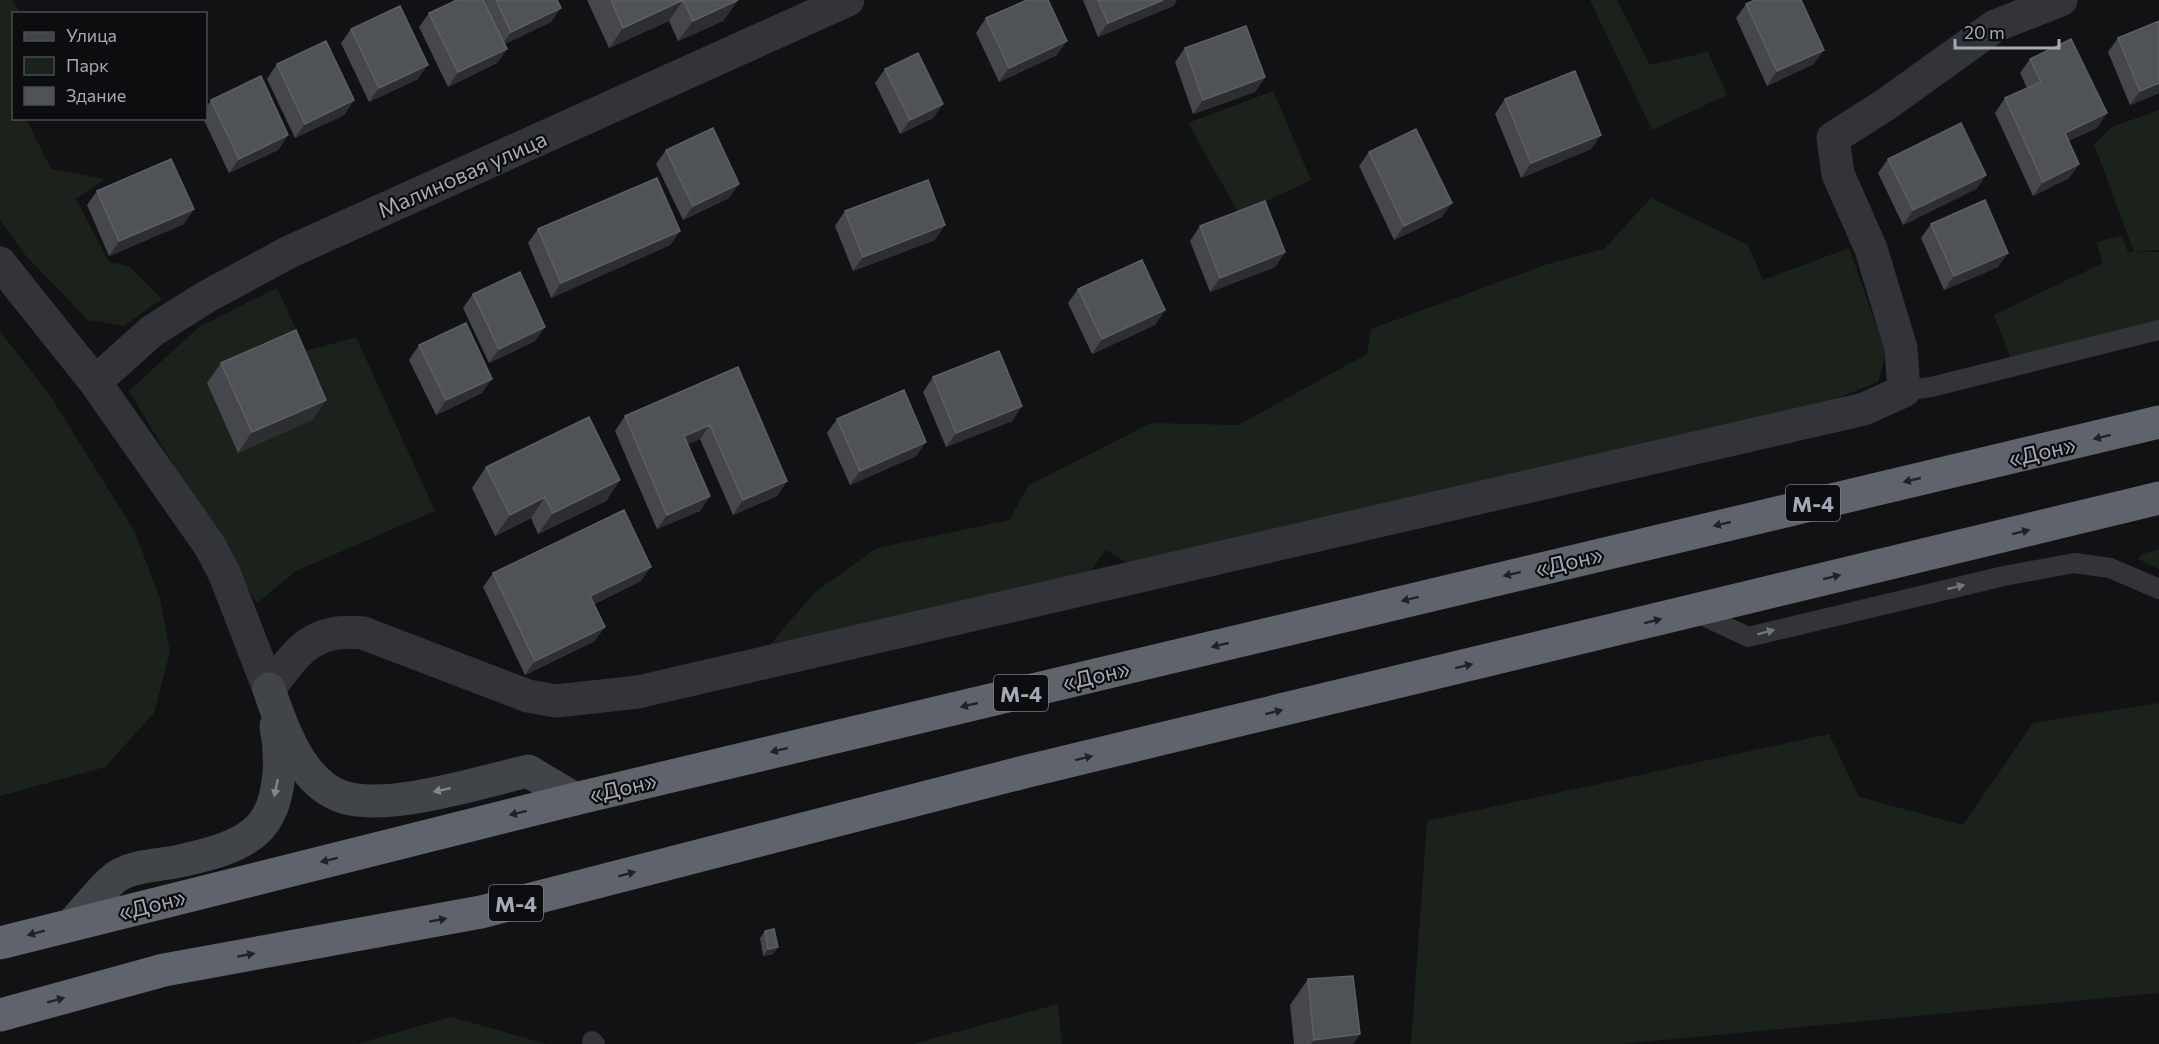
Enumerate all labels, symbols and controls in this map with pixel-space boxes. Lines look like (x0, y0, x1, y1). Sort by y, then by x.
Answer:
legend (12, 12, 207, 120)
scale bar (1955, 12, 2058, 50)
text: 20 m (1964, 21, 2005, 43)
text: Улица (66, 24, 117, 46)
text: Парк (66, 54, 109, 76)
text: Здание (66, 84, 126, 106)
street label: Малиновая улица (373, 125, 551, 223)
street label: «Дон» (2006, 430, 2078, 472)
one-way arrow (2093, 432, 2112, 442)
one-way arrow (1902, 476, 1921, 485)
road number: М-4 (1786, 485, 1840, 521)
one-way arrow (1713, 520, 1732, 530)
one-way arrow (2012, 526, 2030, 536)
street label: «Дон» (1533, 540, 1605, 582)
one-way arrow (1502, 570, 1521, 579)
one-way arrow (1822, 572, 1841, 582)
one-way arrow (1947, 581, 1965, 591)
one-way arrow (1400, 594, 1419, 604)
one-way arrow (1644, 615, 1662, 625)
one-way arrow (1757, 626, 1775, 636)
one-way arrow (1211, 641, 1229, 651)
street label: «Дон» (1060, 654, 1132, 696)
one-way arrow (1454, 661, 1473, 671)
road number: М-4 (994, 675, 1048, 711)
one-way arrow (959, 701, 978, 710)
one-way arrow (1265, 706, 1283, 716)
one-way arrow (770, 746, 789, 756)
one-way arrow (1075, 752, 1094, 762)
street label: «Дон» (587, 766, 659, 808)
one-way arrow (271, 779, 280, 798)
one-way arrow (432, 786, 451, 795)
one-way arrow (509, 809, 527, 819)
one-way arrow (319, 855, 338, 865)
one-way arrow (618, 869, 636, 878)
street label: «Дон» (116, 883, 188, 925)
road number: М-4 (489, 885, 543, 921)
one-way arrow (429, 915, 448, 924)
one-way arrow (27, 929, 45, 938)
one-way arrow (237, 950, 256, 959)
one-way arrow (48, 995, 66, 1004)

